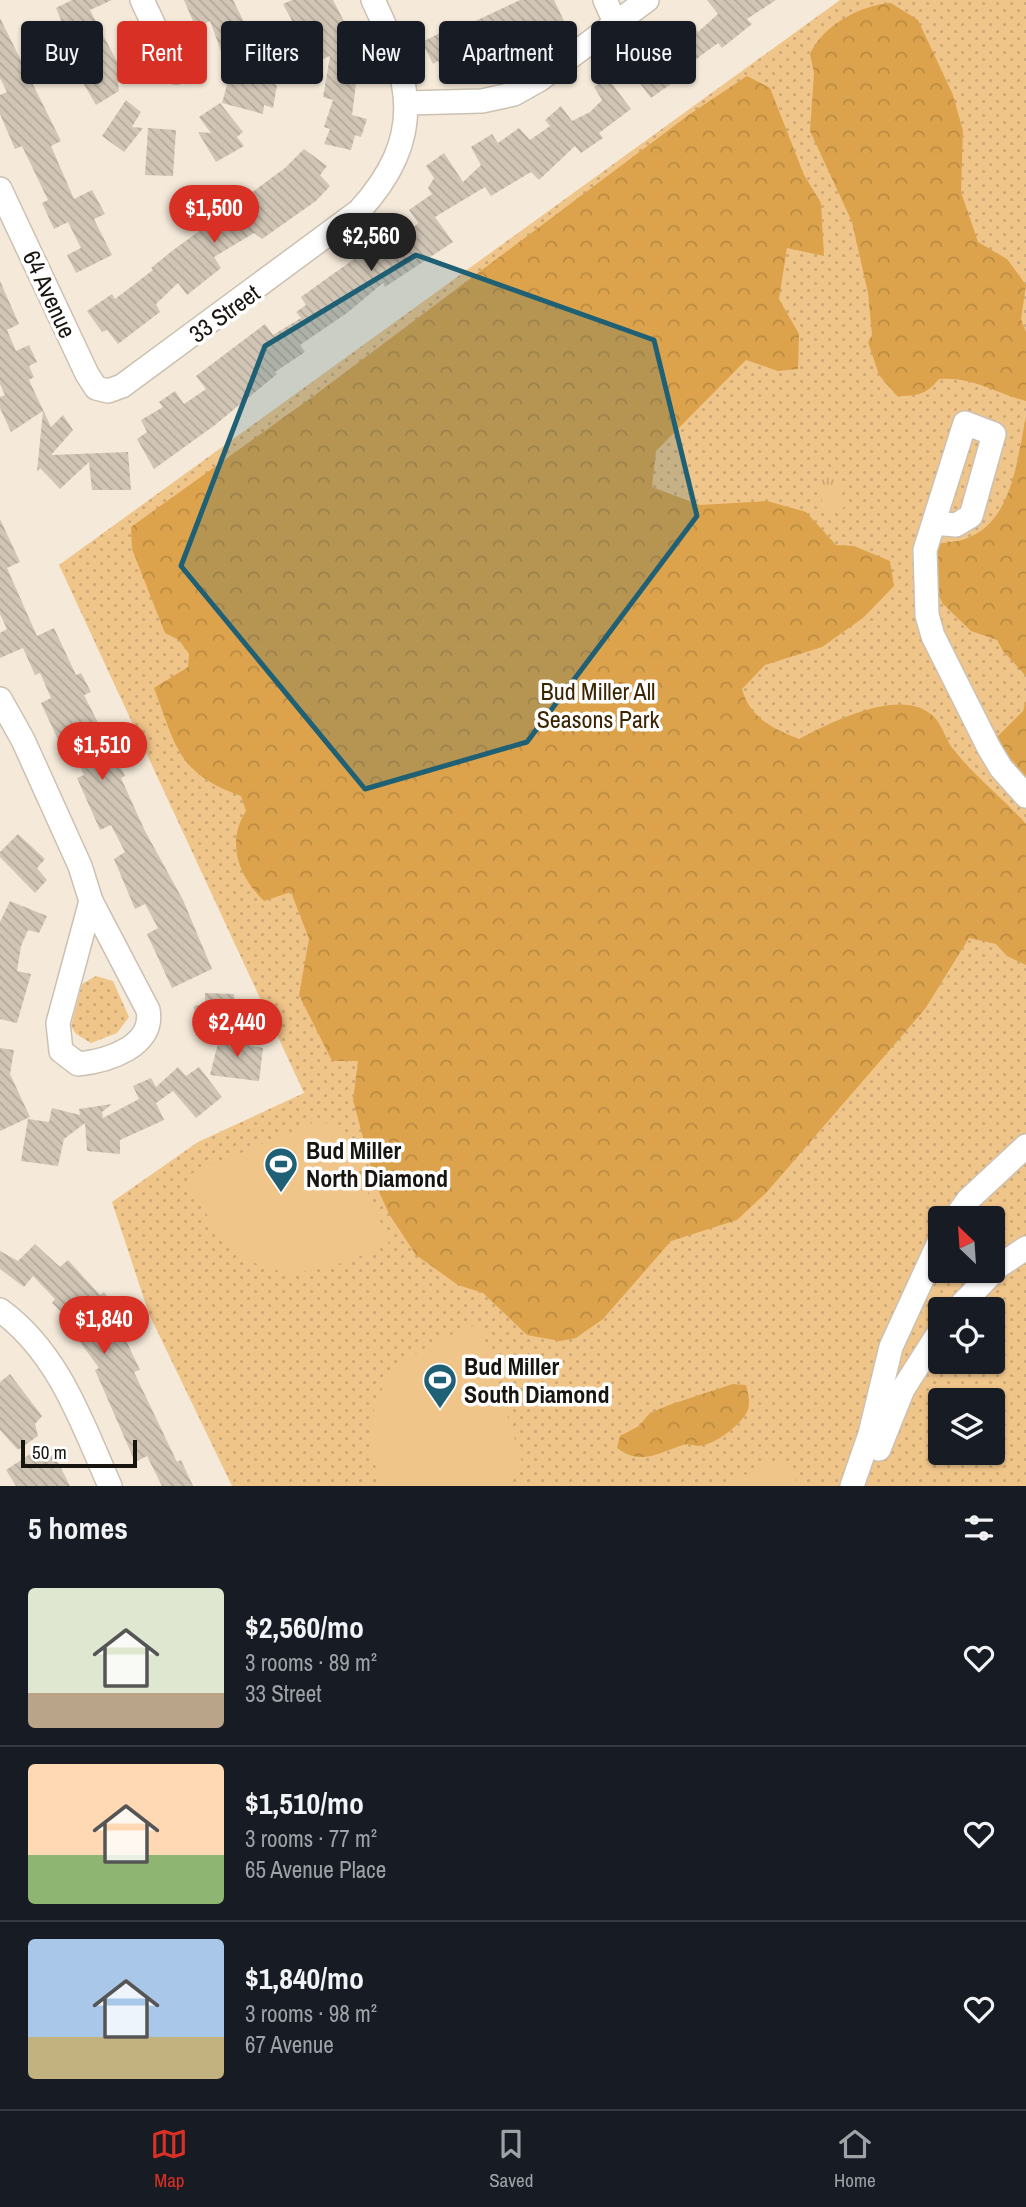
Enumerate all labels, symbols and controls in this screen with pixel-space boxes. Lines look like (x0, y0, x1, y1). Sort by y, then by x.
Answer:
chip: Buy (21, 21, 103, 84)
chip: Rent (117, 21, 207, 84)
chip: Filters (221, 21, 323, 84)
chip: New (337, 21, 425, 84)
chip: Apartment (439, 21, 577, 84)
chip: House (591, 21, 696, 84)
pin: $1,500 (157, 186, 271, 245)
text: $1,500 (185, 192, 243, 223)
pin: $2,560 (314, 214, 428, 273)
text: $2,560 (342, 220, 400, 251)
street label: 64 Avenue (16, 245, 84, 343)
street label: 33 Street (182, 276, 266, 349)
park label: Bud Miller All Seasons Park (537, 675, 659, 735)
pin: $1,510 (45, 722, 159, 782)
text: $1,510 (73, 729, 131, 760)
pin: $2,440 (180, 1000, 294, 1059)
text: $2,440 (208, 1006, 266, 1037)
place label: Bud Miller North Diamond (306, 1134, 448, 1194)
sports icon: Bud Miller North Diamond (262, 1145, 300, 1194)
north arrow (928, 1206, 1004, 1283)
map controls (928, 1206, 1005, 1465)
pin: $1,840 (47, 1296, 161, 1356)
button: locate (928, 1297, 1005, 1374)
text: $1,840 (75, 1303, 133, 1334)
place label: Bud Miller South Diamond (464, 1350, 609, 1410)
sports icon: Bud Miller South Diamond (421, 1361, 459, 1410)
button: layers (928, 1388, 1005, 1465)
scale bar (21, 1437, 136, 1469)
text: 50 m (32, 1439, 67, 1465)
text: 5 homes (28, 1508, 128, 1548)
icon: filters (960, 1509, 998, 1547)
text: $2,560/mo (245, 1607, 364, 1647)
icon: home (84, 1616, 168, 1700)
icon: heart (960, 1639, 998, 1677)
text: 3 rooms · 89 m² (245, 1647, 377, 1678)
text: 33 Street (245, 1678, 322, 1709)
text: $1,510/mo (245, 1783, 364, 1823)
icon: home (84, 1792, 168, 1876)
icon: heart (960, 1815, 998, 1853)
text: 3 rooms · 77 m² (245, 1823, 377, 1854)
text: 65 Avenue Place (245, 1854, 386, 1885)
text: $1,840/mo (245, 1958, 364, 1998)
icon: home (84, 1967, 168, 2051)
icon: heart (960, 1990, 998, 2028)
text: 3 rooms · 98 m² (245, 1998, 377, 2029)
text: 67 Avenue (245, 2029, 334, 2060)
tab: Map (150, 2125, 188, 2193)
tab: Saved (489, 2125, 533, 2193)
tab: Home (834, 2125, 876, 2193)

